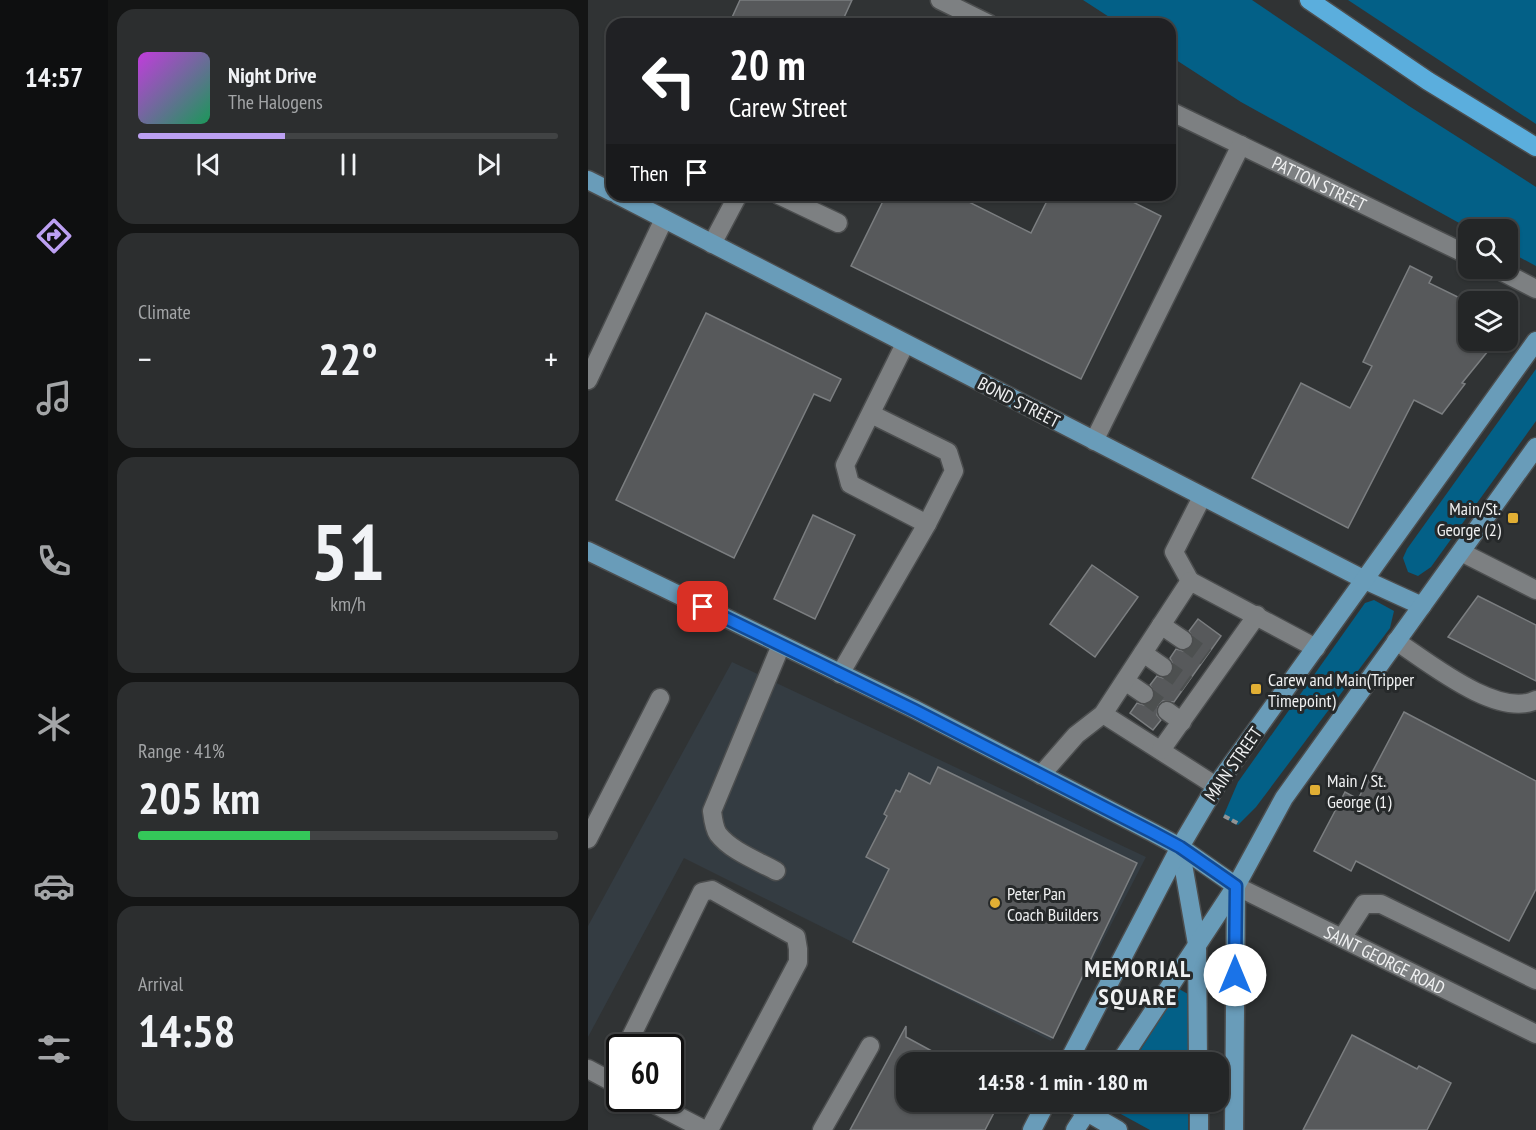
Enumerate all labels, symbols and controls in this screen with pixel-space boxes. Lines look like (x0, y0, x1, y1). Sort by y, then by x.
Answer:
text: 20 m (729, 37, 806, 92)
icon: left (630, 42, 708, 120)
text: 14:57 (25, 60, 83, 94)
text: Night Drive (228, 61, 317, 89)
text: The Halogens (228, 89, 323, 115)
text: Carew Street (729, 90, 847, 124)
icon: previous (192, 148, 225, 181)
icon: pause (332, 148, 365, 181)
icon: next (472, 148, 505, 181)
street label: PATTON STREET (1269, 151, 1370, 216)
icon: arrive (680, 156, 713, 189)
text: Then (630, 159, 668, 187)
icon: directions (33, 215, 75, 257)
map controls (1458, 219, 1518, 351)
button: search (1458, 219, 1518, 279)
button: layers (1458, 291, 1518, 351)
text: Climate (138, 299, 191, 325)
text: 22° (318, 329, 378, 387)
text: − (138, 337, 152, 380)
text: + (544, 337, 558, 380)
street label: BOND STREET (974, 372, 1064, 432)
icon: music (33, 377, 75, 419)
place label: Main/St. George (2) (1437, 497, 1502, 541)
text: 51 (311, 501, 385, 602)
marker: Main/St. George (2) (1506, 511, 1520, 525)
icon: phone (33, 540, 75, 582)
pin (677, 581, 728, 632)
icon: arrive (686, 590, 719, 623)
text: km/h (330, 591, 366, 617)
place label: Carew and Main(Tripper Timepoint) (1268, 668, 1414, 712)
marker: Carew and Main(Tripper Timepoint) (1249, 682, 1263, 696)
icon: climate (33, 703, 75, 745)
street label: MAIN STREET (1199, 722, 1267, 806)
text: Range · 41% (138, 738, 225, 764)
text: 205 km (138, 768, 260, 826)
place label: Main / St. George (1) (1327, 769, 1392, 813)
marker: Main / St. George (1) (1308, 783, 1322, 797)
icon: car (33, 865, 75, 907)
place label: Peter Pan Coach Builders (1007, 882, 1099, 926)
marker: Peter Pan Coach Builders (988, 896, 1002, 910)
street label: SAINT GEORGE ROAD (1321, 920, 1449, 999)
position arrow (1203, 943, 1267, 1007)
district label: MEMORIAL SQUARE (1084, 953, 1192, 1012)
text: Arrival (138, 971, 183, 997)
text: 14:58 (138, 1001, 235, 1059)
icon: filters (33, 1028, 75, 1070)
speed limit sign: 60 (606, 1034, 684, 1112)
text: 14:58 · 1 min · 180 m (977, 1068, 1148, 1096)

